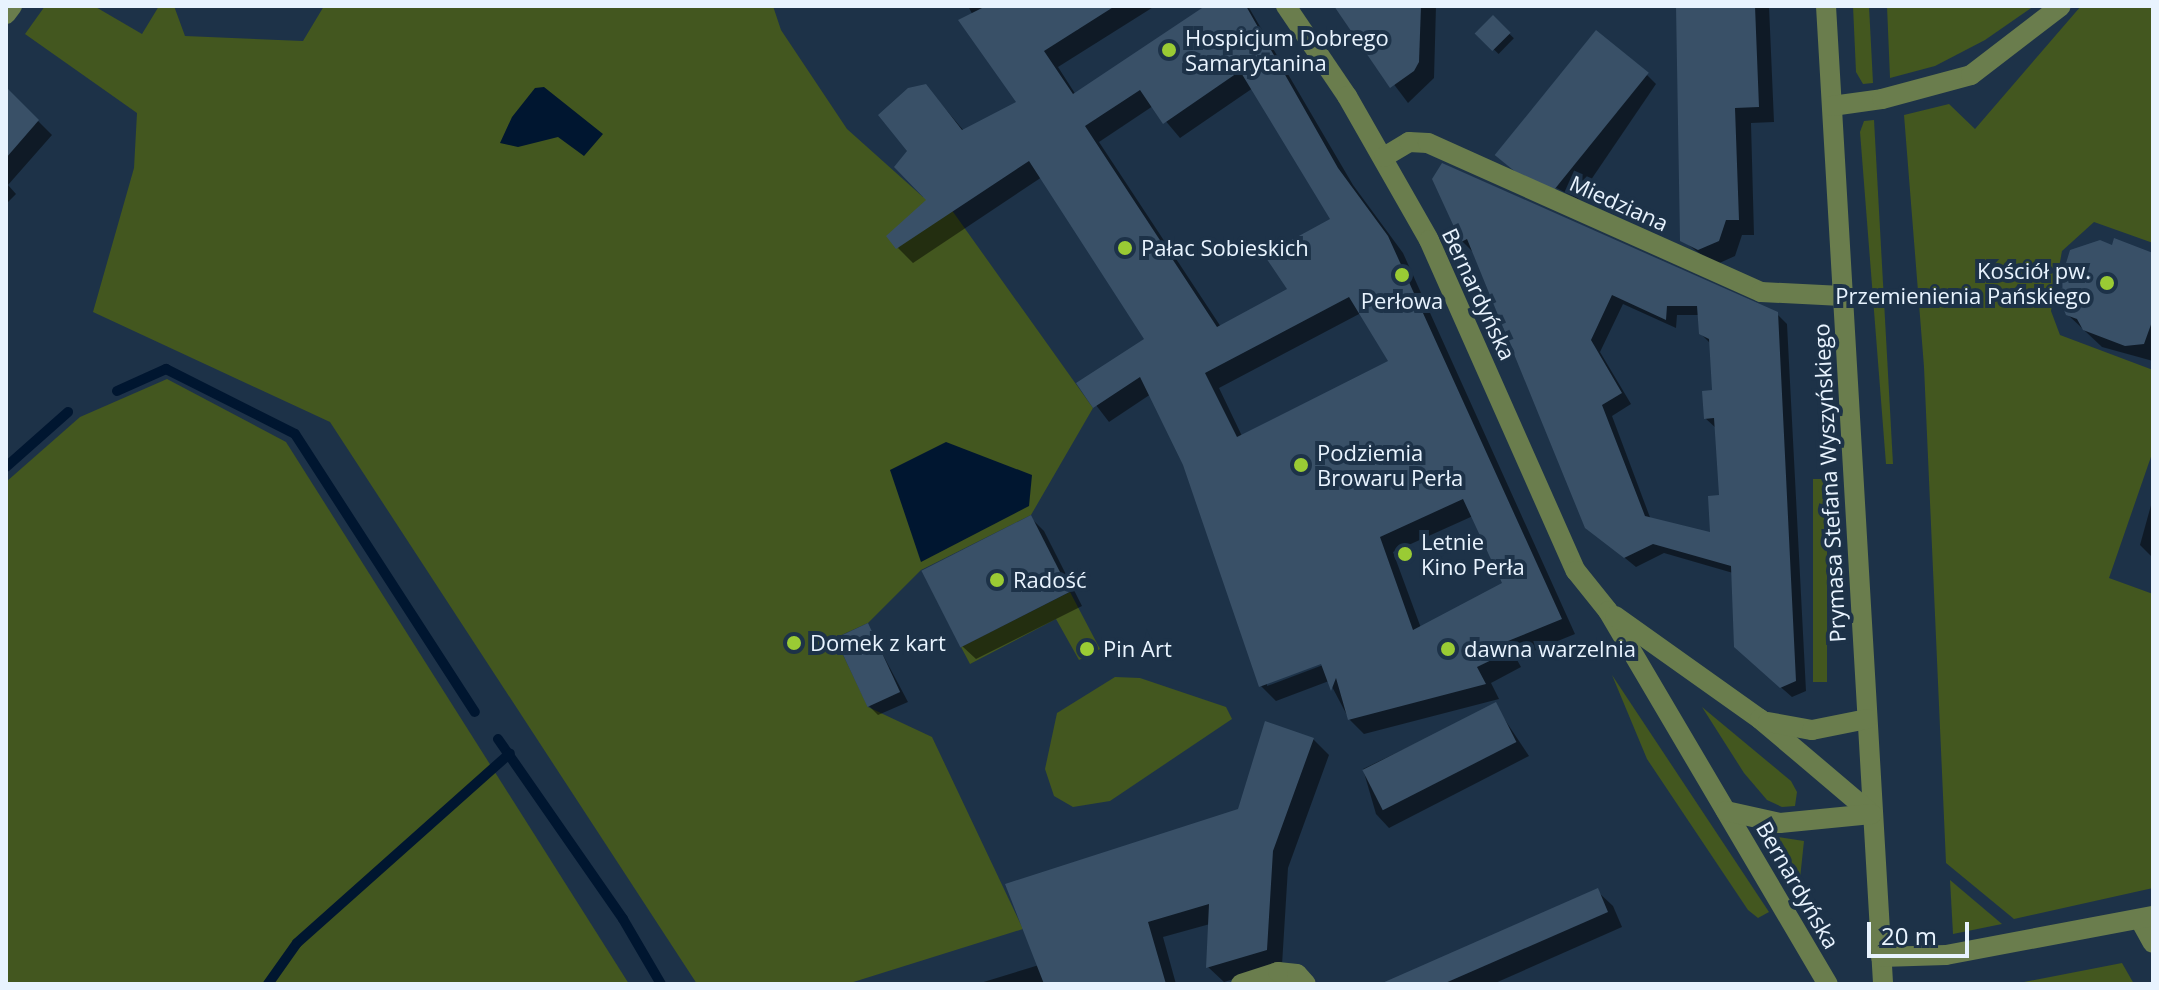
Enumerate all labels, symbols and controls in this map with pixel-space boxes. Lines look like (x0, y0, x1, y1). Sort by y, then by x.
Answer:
place label: Hospicjum Dobrego Samarytanina (1185, 24, 1389, 76)
marker: Hospicjum Dobrego Samarytanina (1160, 41, 1178, 59)
street label: Miedziana (1566, 170, 1672, 236)
street label: Bernardyńska (1437, 224, 1521, 364)
place label: Pałac Sobieskich (1141, 235, 1309, 261)
marker: Pałac Sobieskich (1116, 239, 1134, 257)
place label: Kościół pw. Przemienienia Pańskiego (1835, 257, 2091, 308)
marker: Perłowa (1393, 266, 1411, 284)
marker: Kościół pw. Przemienienia Pańskiego (2098, 274, 2116, 292)
place label: Perłowa (1361, 288, 1443, 314)
street label: Prymasa Stefana Wyszyńskiego (1807, 323, 1851, 643)
place label: Podziemia Browaru Perła (1317, 439, 1463, 490)
marker: Podziemia Browaru Perła (1292, 456, 1310, 474)
place label: Letnie Kino Perła (1421, 528, 1525, 580)
marker: Letnie Kino Perła (1396, 545, 1414, 563)
place label: Radość (1013, 567, 1087, 593)
marker: Radość (988, 571, 1006, 589)
place label: Domek z kart (810, 630, 946, 656)
marker: Domek z kart (785, 634, 803, 652)
place label: Pin Art (1103, 636, 1172, 662)
place label: dawna warzelnia (1464, 636, 1636, 662)
marker: Pin Art (1078, 640, 1096, 658)
marker: dawna warzelnia (1439, 640, 1457, 658)
street label: Bernardyńska (1751, 817, 1845, 953)
scale bar (1871, 906, 1973, 956)
text: 20 m (1881, 919, 1937, 952)

